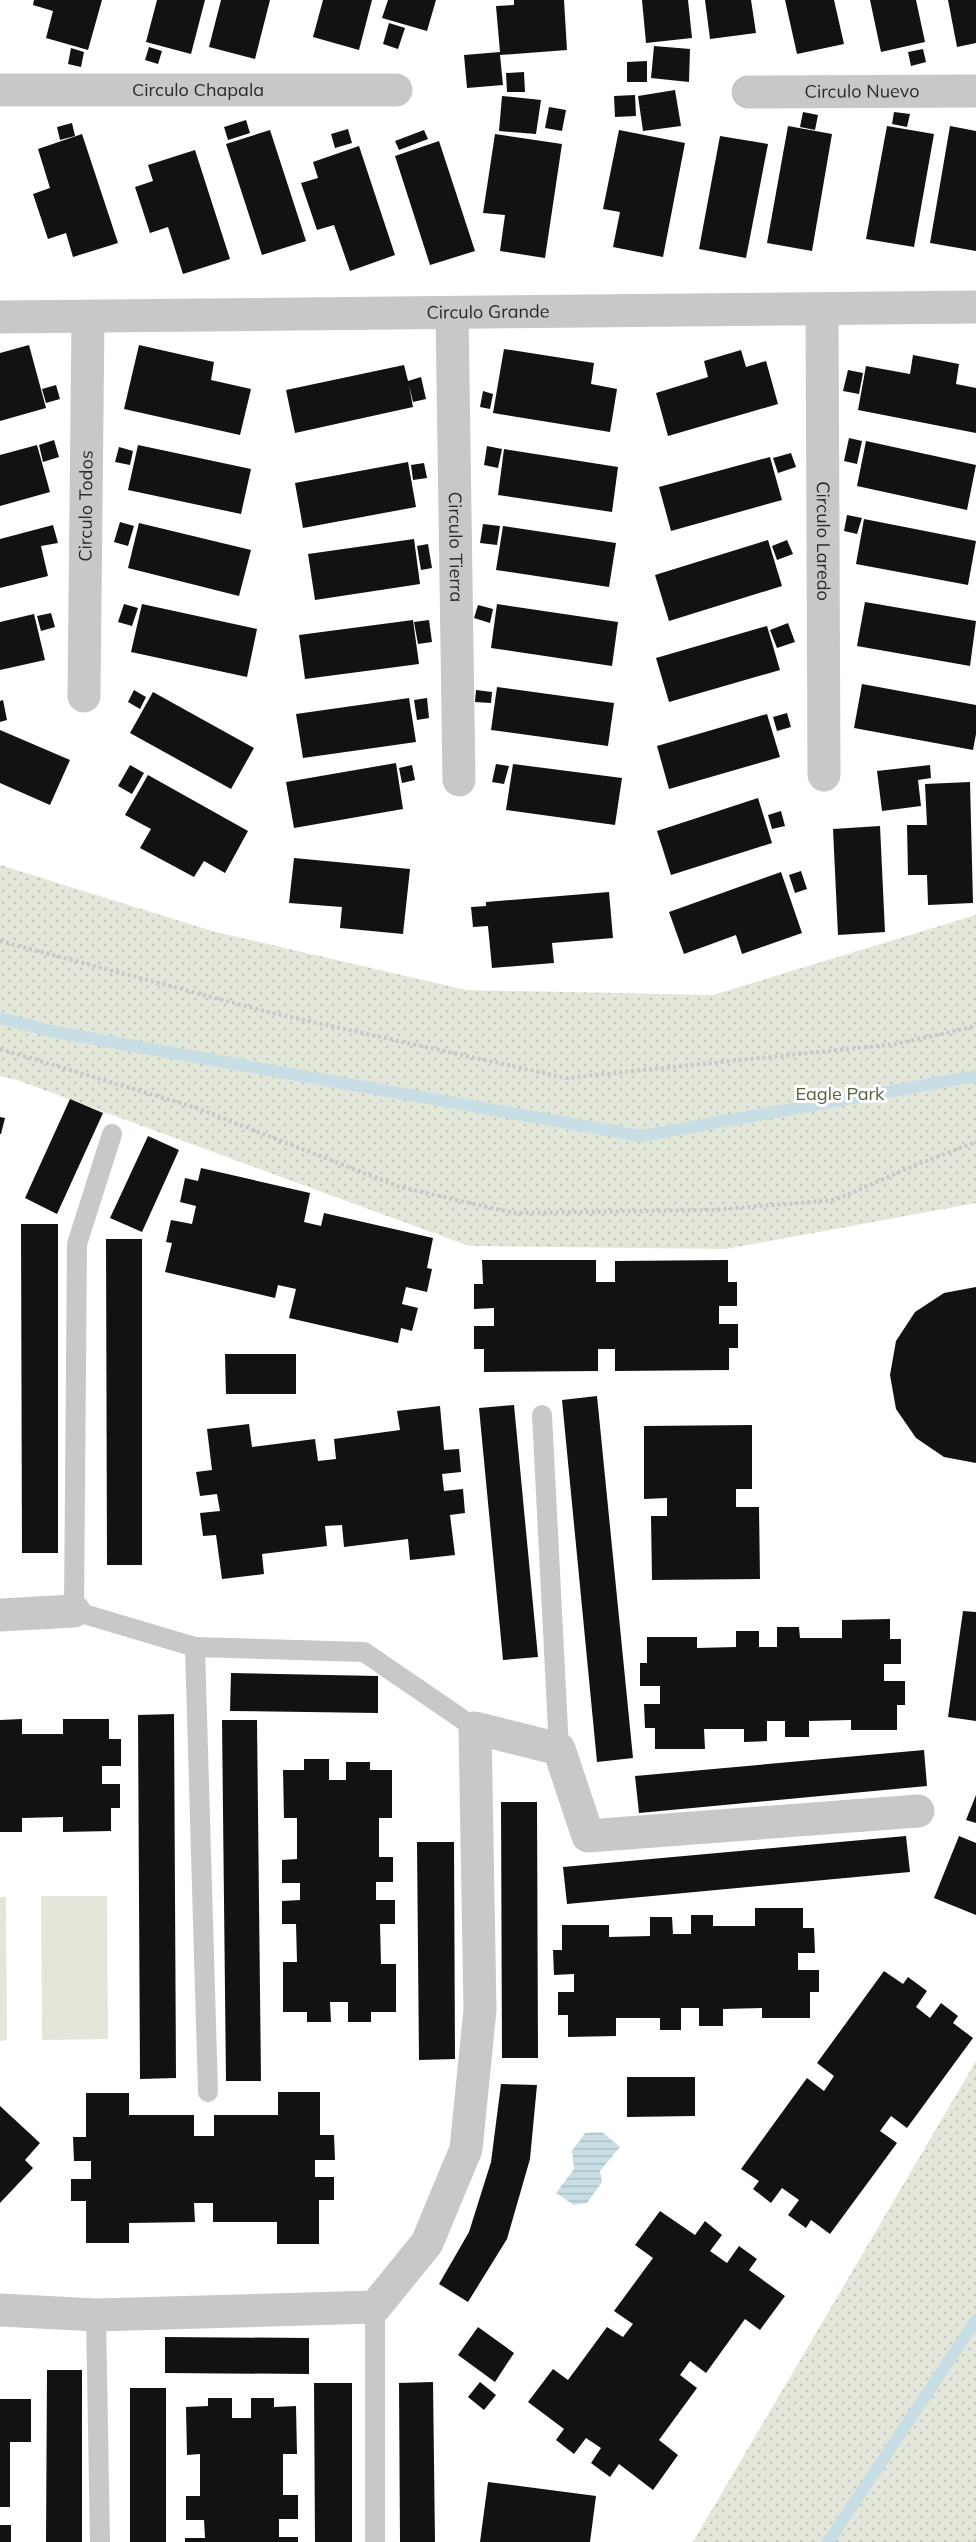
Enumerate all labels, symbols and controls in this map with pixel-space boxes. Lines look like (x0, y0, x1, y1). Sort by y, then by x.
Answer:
street label: Circulo Chapala (132, 78, 264, 101)
street label: Circulo Nuevo (805, 79, 919, 103)
street label: Circulo Grande (426, 299, 550, 324)
street label: Circulo Todos (73, 450, 98, 562)
street label: Circulo Laredo (812, 481, 835, 601)
street label: Circulo Tierra (444, 492, 468, 602)
park label: Eagle Park (796, 1082, 885, 1105)

